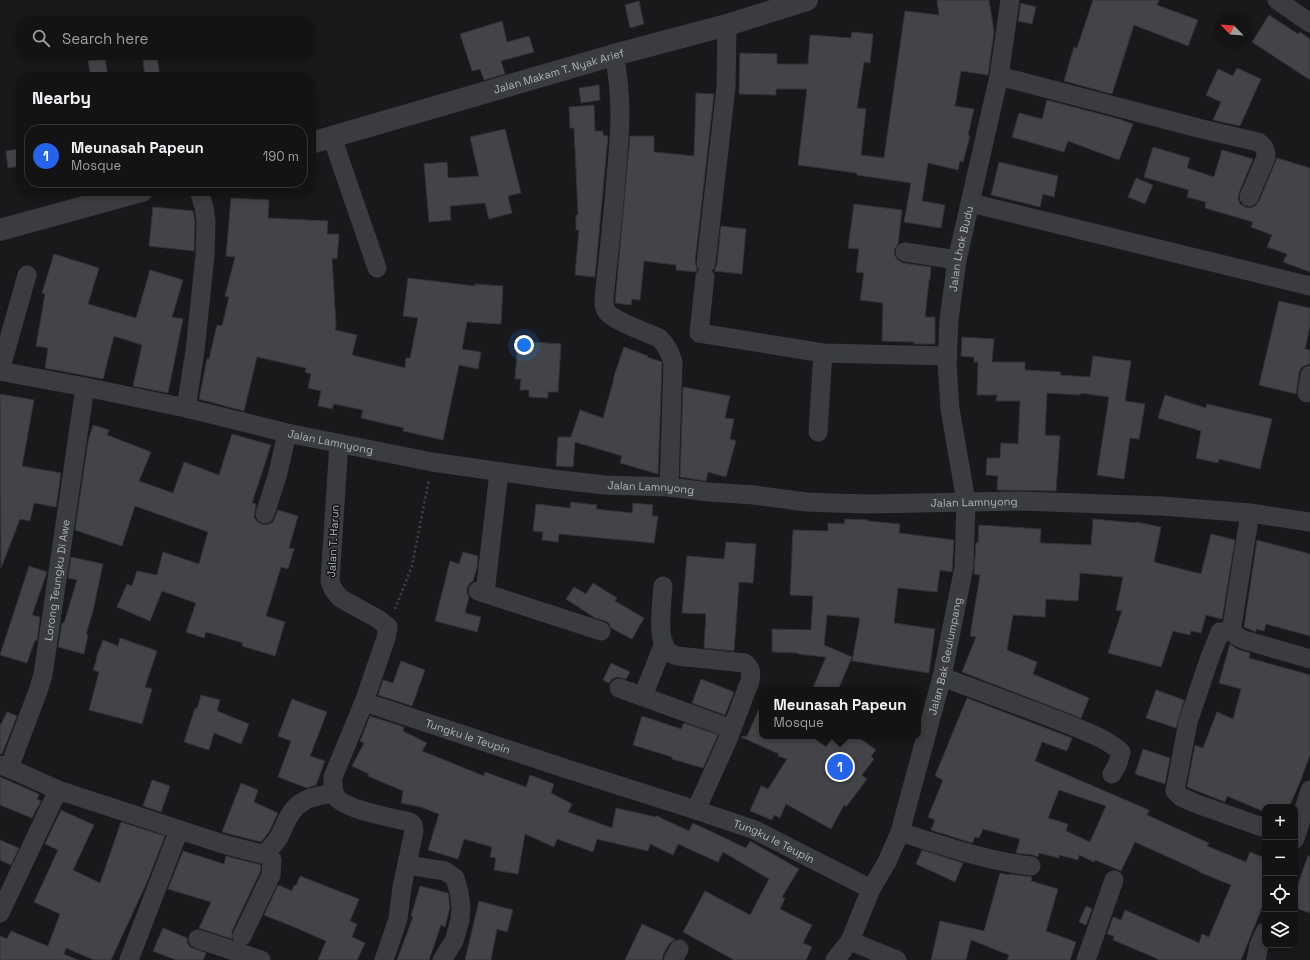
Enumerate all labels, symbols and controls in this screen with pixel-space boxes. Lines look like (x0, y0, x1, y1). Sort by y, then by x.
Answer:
north arrow (1214, 12, 1250, 48)
search box (16, 16, 316, 60)
icon: search (30, 27, 52, 49)
text: Search here (62, 29, 148, 48)
street label: Jalan Makam T. Nyak Arief (492, 46, 626, 97)
text: Nearby (32, 87, 91, 109)
text: Meunasah Papeun (71, 138, 204, 157)
text: 1 (43, 148, 49, 165)
text: 190 m (263, 148, 299, 165)
text: Mosque (71, 157, 121, 174)
street label: Jalan Lhok Budu (946, 204, 976, 293)
your location (514, 335, 534, 355)
street label: Jalan Lamnyong (286, 426, 374, 457)
street label: Jalan Lamnyong (607, 478, 695, 497)
street label: Jalan Lamnyong (930, 494, 1018, 510)
street label: Jalan T. Harun (324, 504, 342, 578)
street label: Lorong Teungku Di Awe (41, 518, 73, 642)
street label: Jalan Bak Geulumpang (925, 596, 965, 717)
popup (759, 687, 921, 739)
text: Meunasah Papeun (774, 695, 906, 714)
text: Mosque (774, 714, 824, 731)
street label: Tungku Ie Teupin (423, 716, 512, 757)
pin: 1 (827, 752, 853, 782)
map controls (1262, 804, 1298, 948)
button: + (1262, 804, 1298, 840)
street label: Tungku Ie Teupin (731, 816, 817, 866)
button: − (1262, 840, 1298, 876)
button: locate (1262, 876, 1298, 912)
button: layers (1262, 912, 1298, 948)

